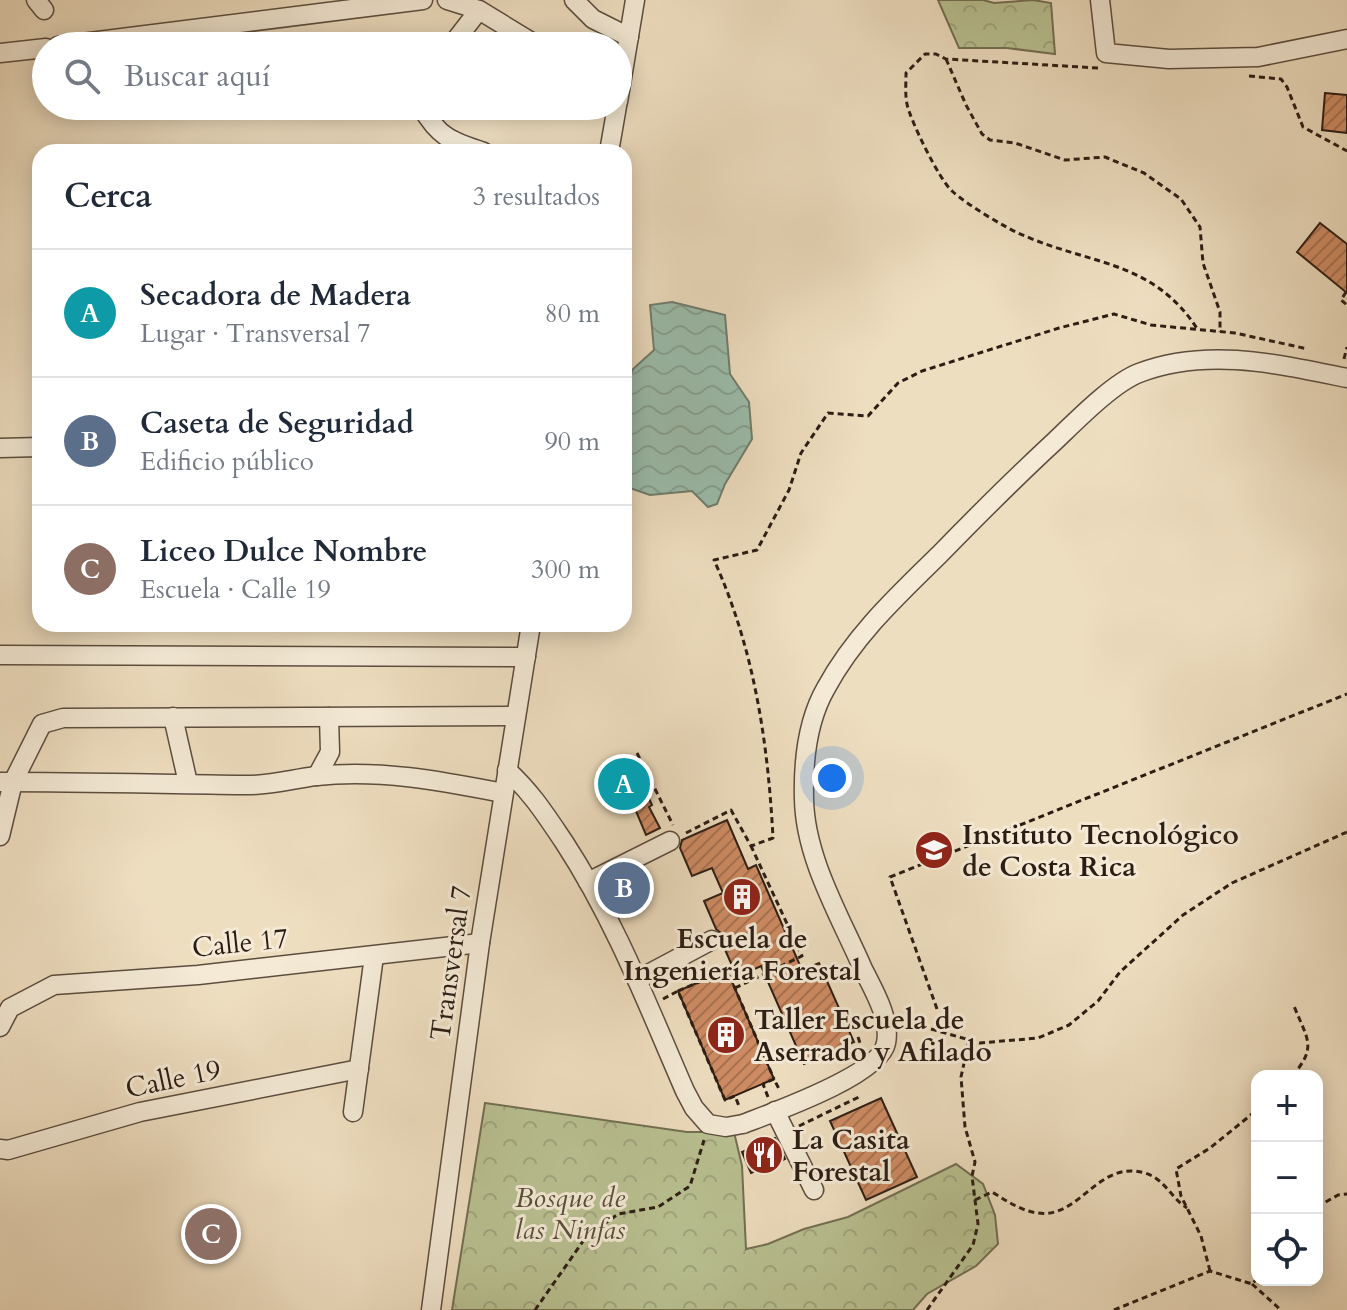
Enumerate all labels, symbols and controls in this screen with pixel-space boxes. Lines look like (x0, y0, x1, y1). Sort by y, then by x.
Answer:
search box (32, 32, 632, 120)
icon: search (60, 54, 104, 98)
text: Buscar aquí (124, 56, 270, 97)
text: Cerca (64, 173, 152, 219)
text: 3 resultados (473, 179, 600, 214)
text: Secadora de Madera (140, 275, 411, 316)
text: A (80, 296, 100, 331)
text: 80 m (544, 296, 600, 331)
text: Lugar · Transversal 7 (140, 316, 370, 351)
text: Caseta de Seguridad (140, 403, 414, 444)
text: B (81, 424, 99, 459)
text: 90 m (544, 424, 600, 459)
text: Edificio público (140, 444, 314, 479)
text: Liceo Dulce Nombre (140, 531, 427, 572)
text: C (80, 552, 100, 587)
text: 300 m (531, 552, 600, 587)
text: Escuela · Calle 19 (140, 572, 331, 607)
pin: A (598, 754, 650, 814)
your location (812, 758, 852, 798)
place label: Instituto Tecnológico de Costa Rica (962, 816, 1239, 886)
school or university icon: Instituto Tecnológico de Costa Rica (913, 829, 955, 871)
pin: B (598, 858, 650, 918)
building icon: Escuela de Ingeniería Forestal (721, 876, 763, 918)
street label: Transversal 7 (421, 883, 481, 1043)
street label: Calle 17 (190, 919, 290, 967)
place label: Escuela de Ingeniería Forestal (623, 920, 861, 990)
place label: Taller Escuela de Aserrado y Afilado (754, 1001, 992, 1071)
building icon: Taller Escuela de Aserrado y Afilado (705, 1014, 747, 1056)
street label: Calle 19 (122, 1050, 224, 1108)
map controls (1251, 1070, 1323, 1286)
button: + (1251, 1070, 1323, 1142)
place label: La Casita Forestal (792, 1121, 910, 1191)
restaurant icon: La Casita Forestal (743, 1134, 785, 1176)
button: − (1251, 1142, 1323, 1214)
park label: Bosque de las Ninfas (515, 1179, 626, 1249)
pin: C (185, 1204, 237, 1264)
button: locate (1251, 1214, 1323, 1286)

